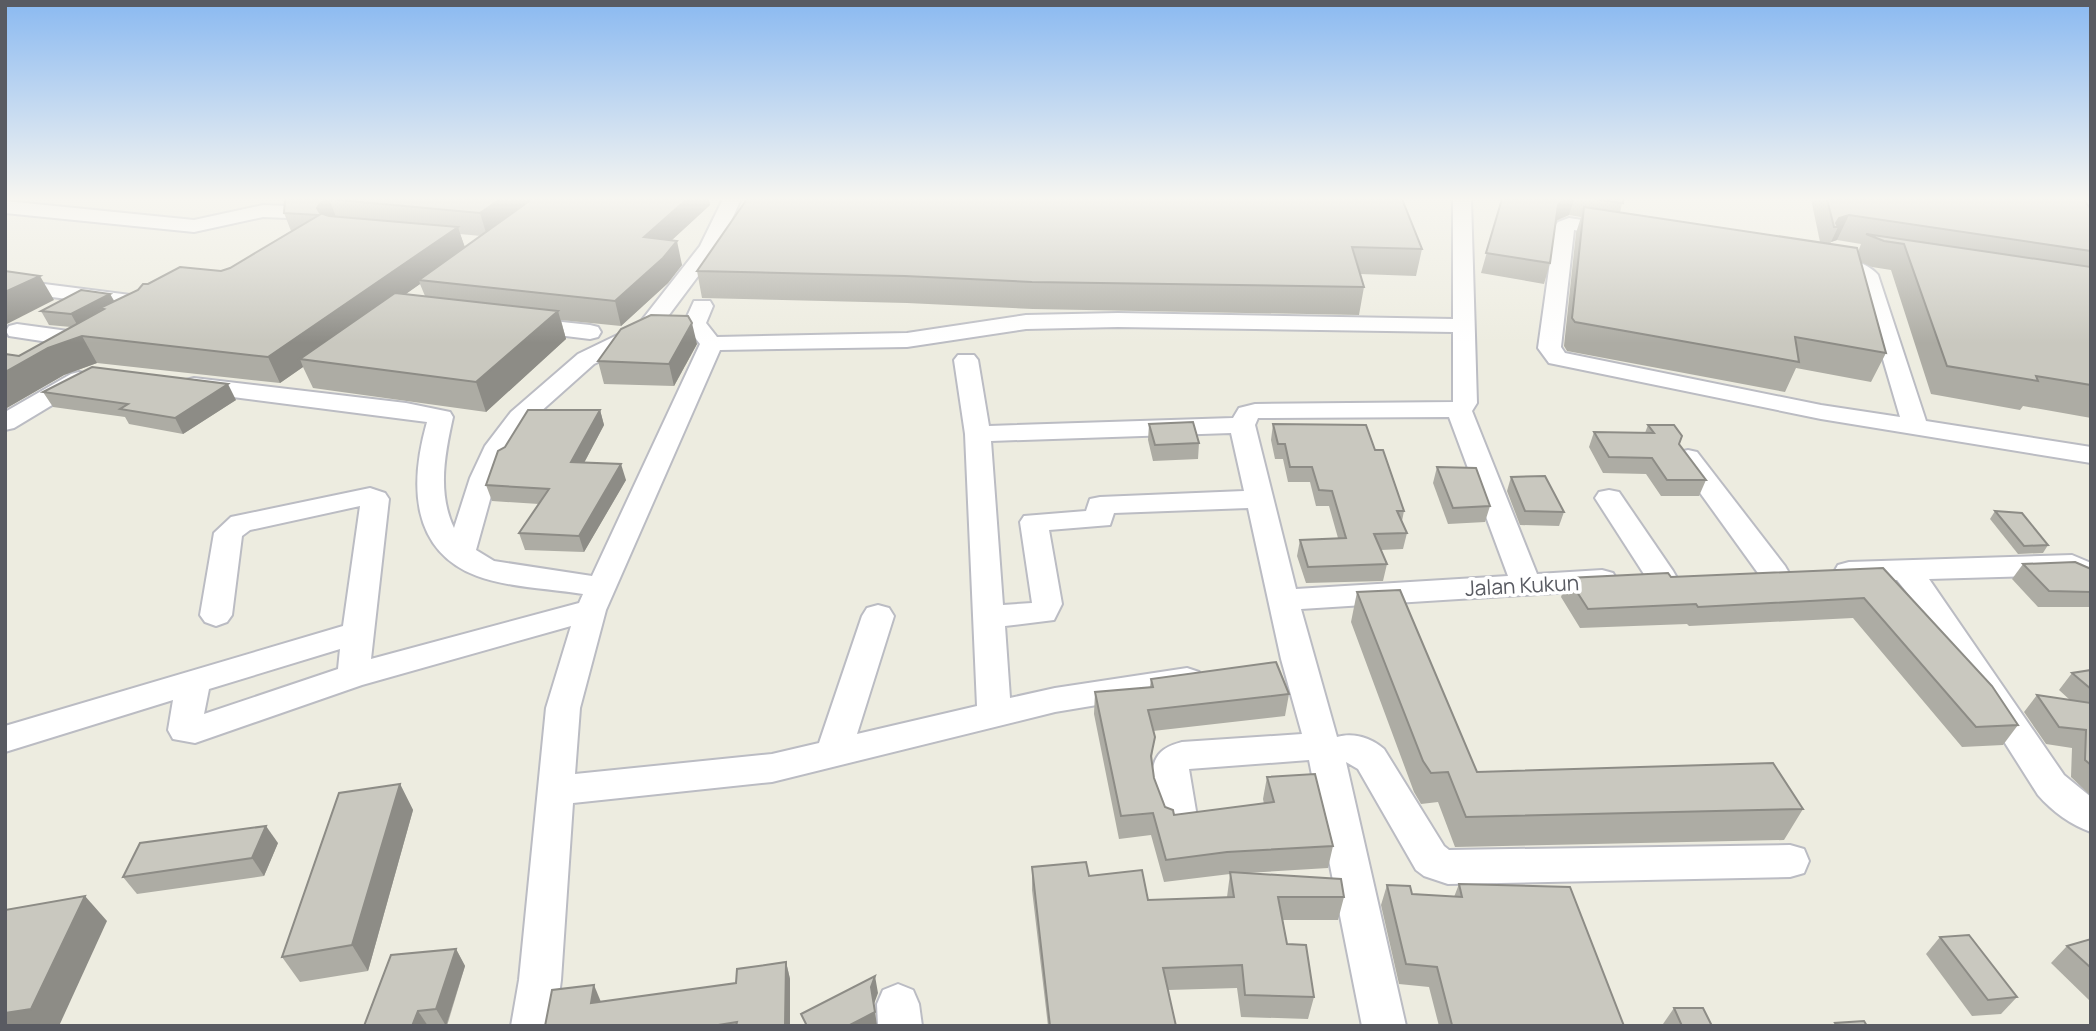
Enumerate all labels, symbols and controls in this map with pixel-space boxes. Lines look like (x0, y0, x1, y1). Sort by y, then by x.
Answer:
street label: Jalan Kukun (1464, 568, 1580, 602)

